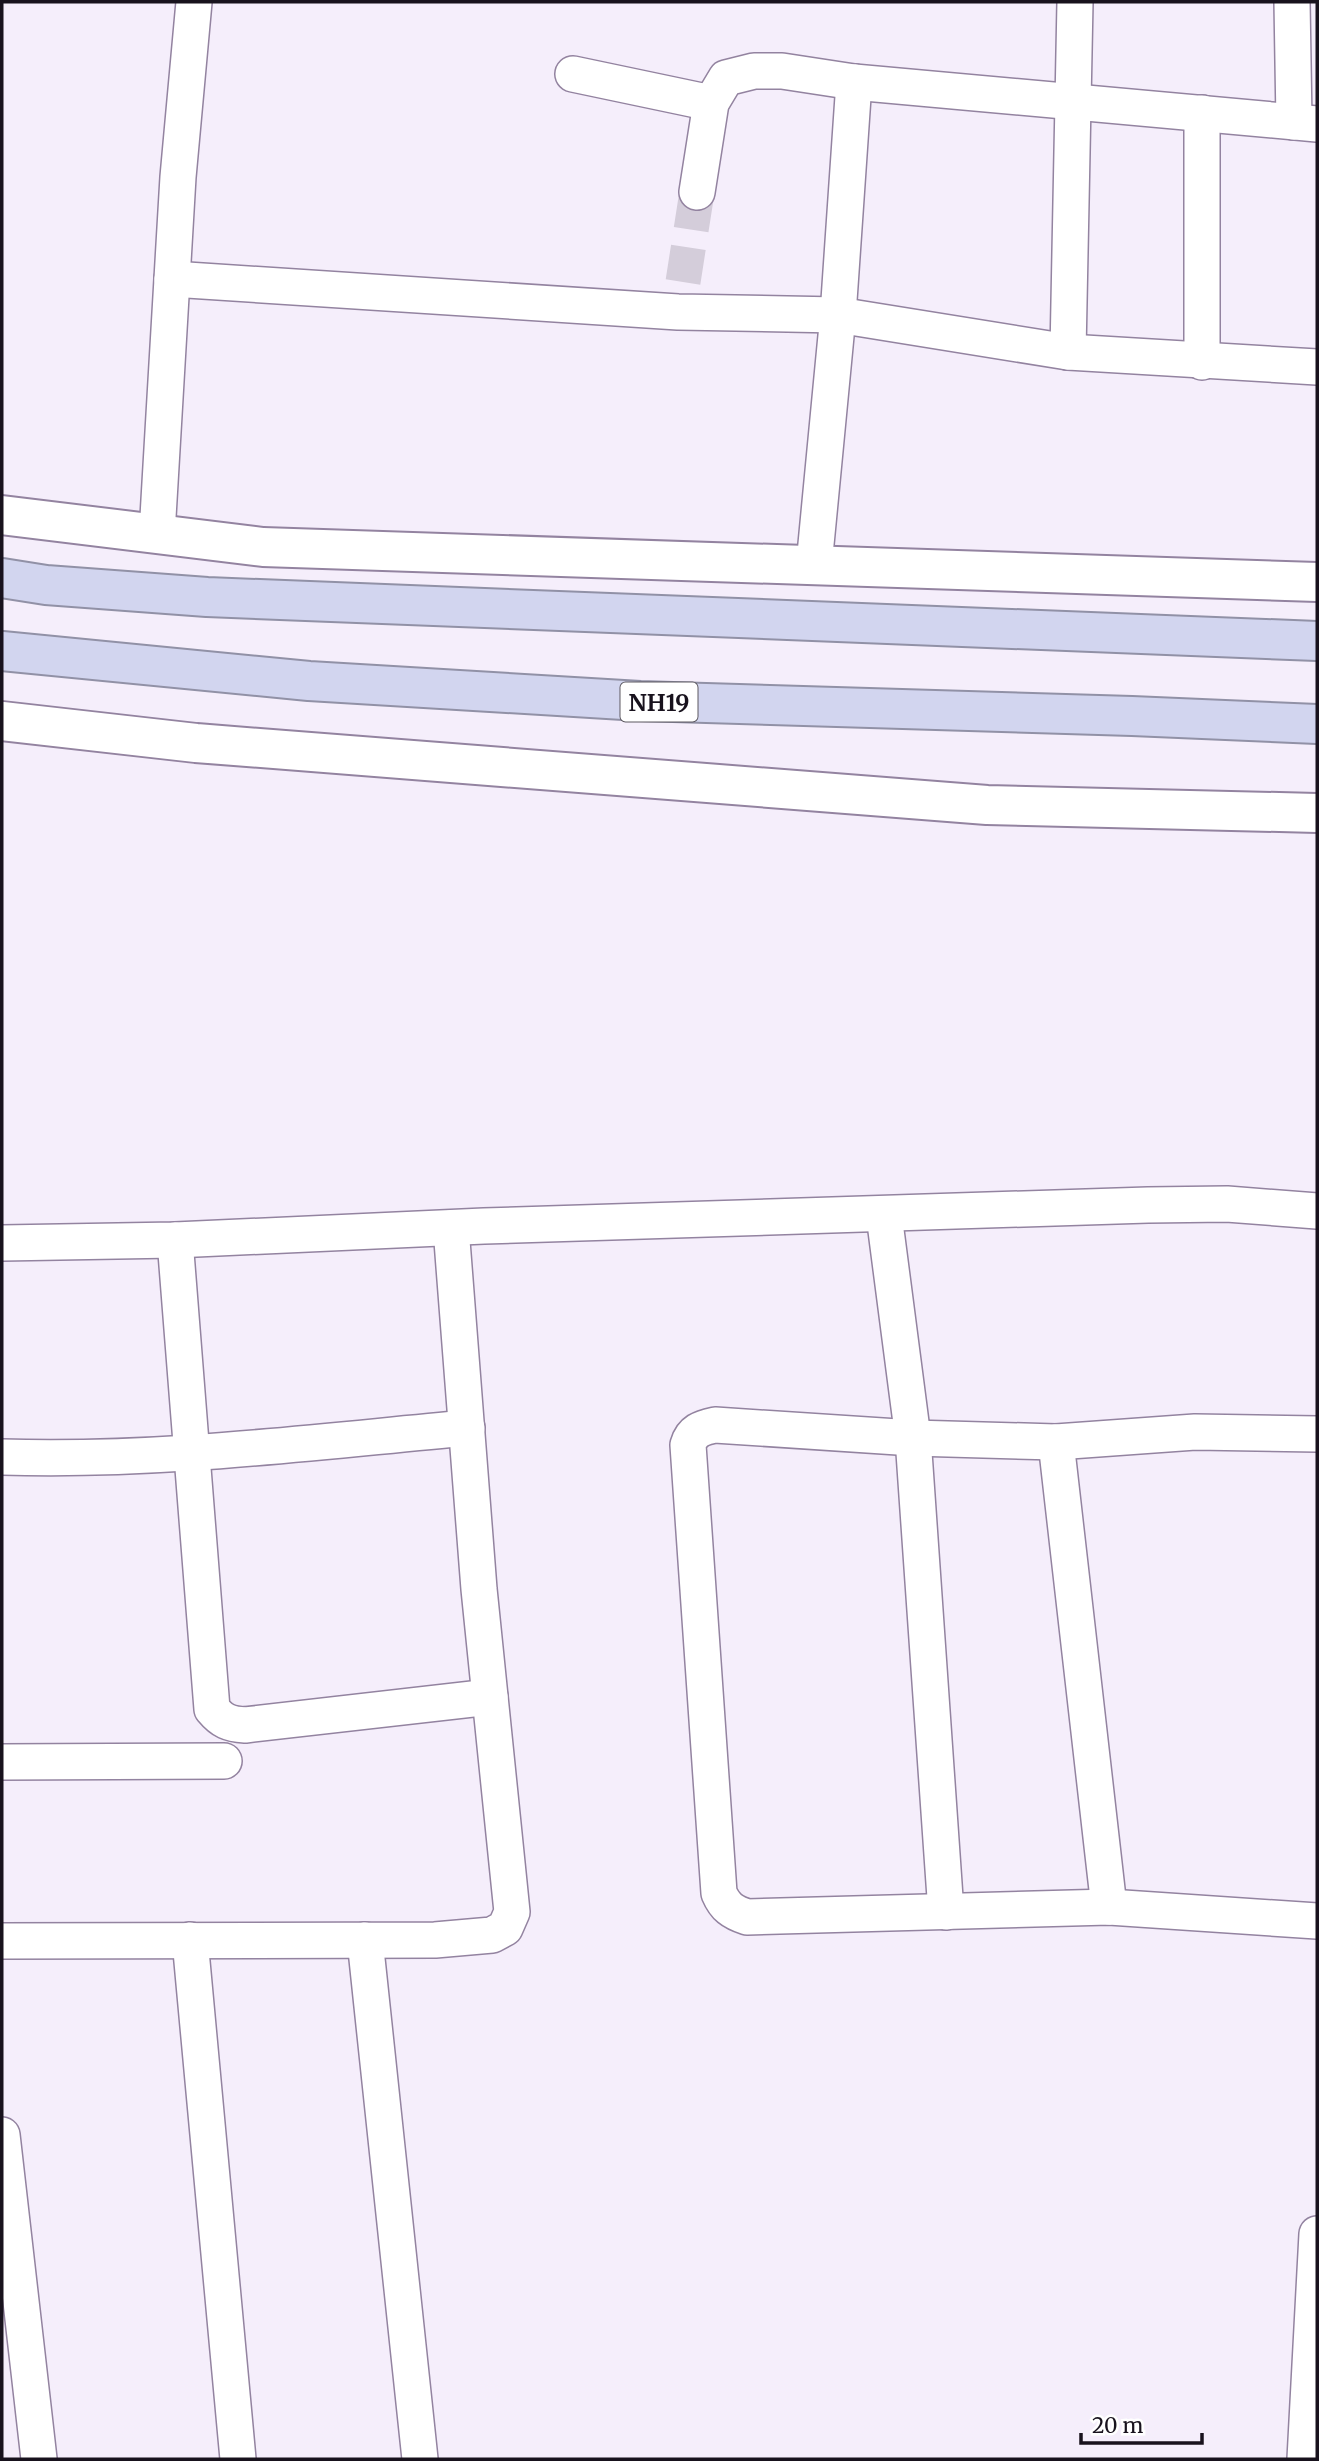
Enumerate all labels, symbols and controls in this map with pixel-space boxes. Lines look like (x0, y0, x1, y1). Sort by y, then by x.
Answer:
road number: NH19 (620, 682, 698, 722)
scale bar (1081, 2402, 1202, 2446)
text: 20 m (1092, 2412, 1144, 2439)

